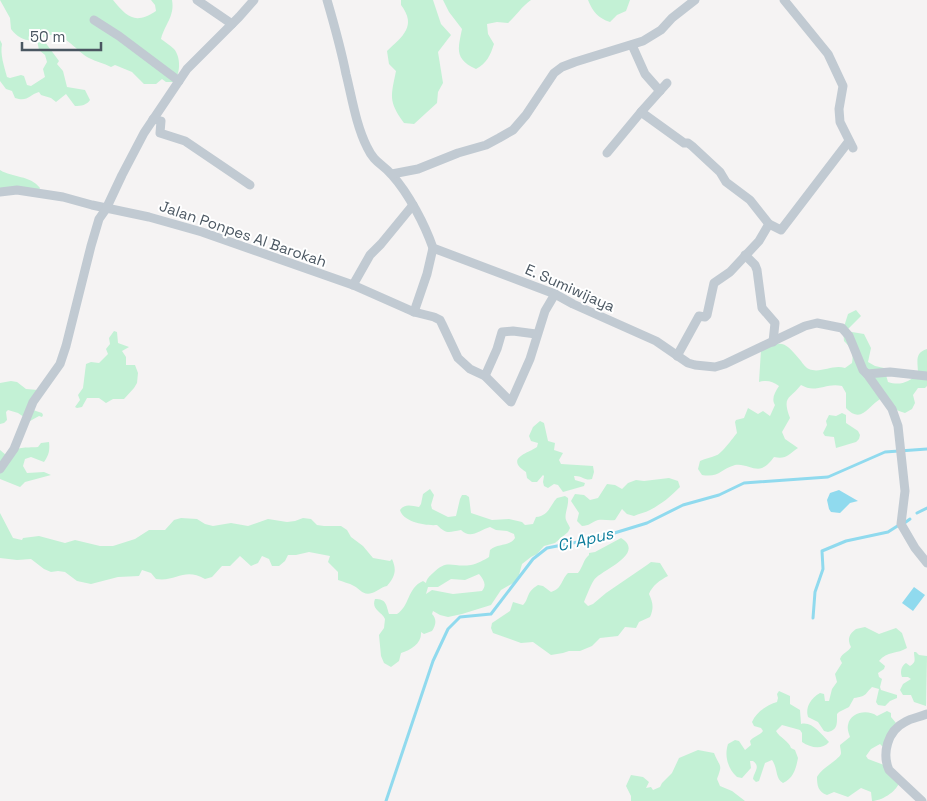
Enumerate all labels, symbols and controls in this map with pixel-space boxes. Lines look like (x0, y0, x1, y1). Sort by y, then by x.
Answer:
scale bar (22, 20, 101, 52)
text: 50 m (30, 27, 65, 46)
street label: Jalan Ponpes Al Barokah (157, 196, 329, 271)
street label: E. Sumiwijaya (522, 259, 618, 316)
water label: Ci Apus (555, 523, 616, 556)

